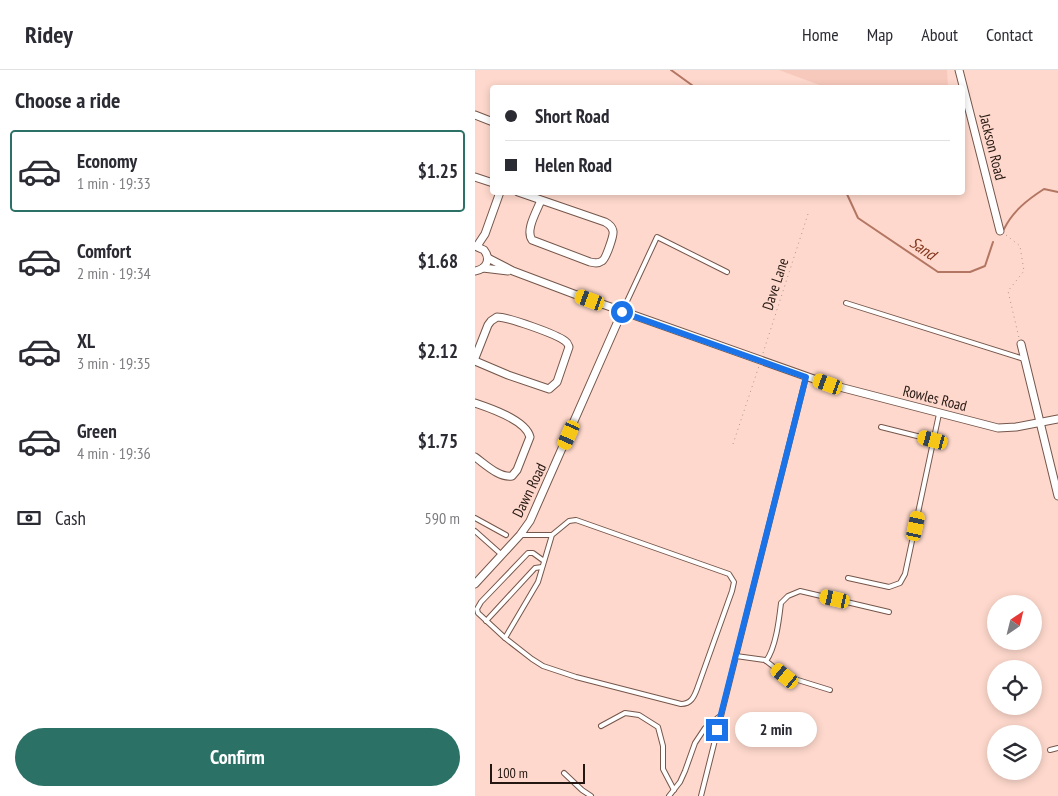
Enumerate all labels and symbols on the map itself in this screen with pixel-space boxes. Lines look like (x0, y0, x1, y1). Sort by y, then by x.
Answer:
street label: Jackson Road (975, 111, 1010, 182)
water label: Sand (906, 232, 942, 265)
street label: Dave Lane (758, 255, 792, 313)
car (573, 288, 606, 312)
route start (611, 301, 633, 323)
car (811, 372, 844, 396)
street label: Rowles Road (901, 381, 969, 415)
car (556, 418, 581, 452)
car (916, 429, 949, 451)
street label: Dawn Road (508, 460, 550, 520)
car (905, 510, 926, 542)
car (818, 588, 851, 610)
north arrow (987, 595, 1043, 650)
car (768, 661, 801, 691)
callout: 2 min (735, 712, 817, 748)
route end (706, 719, 728, 741)
scale bar (490, 761, 585, 784)

